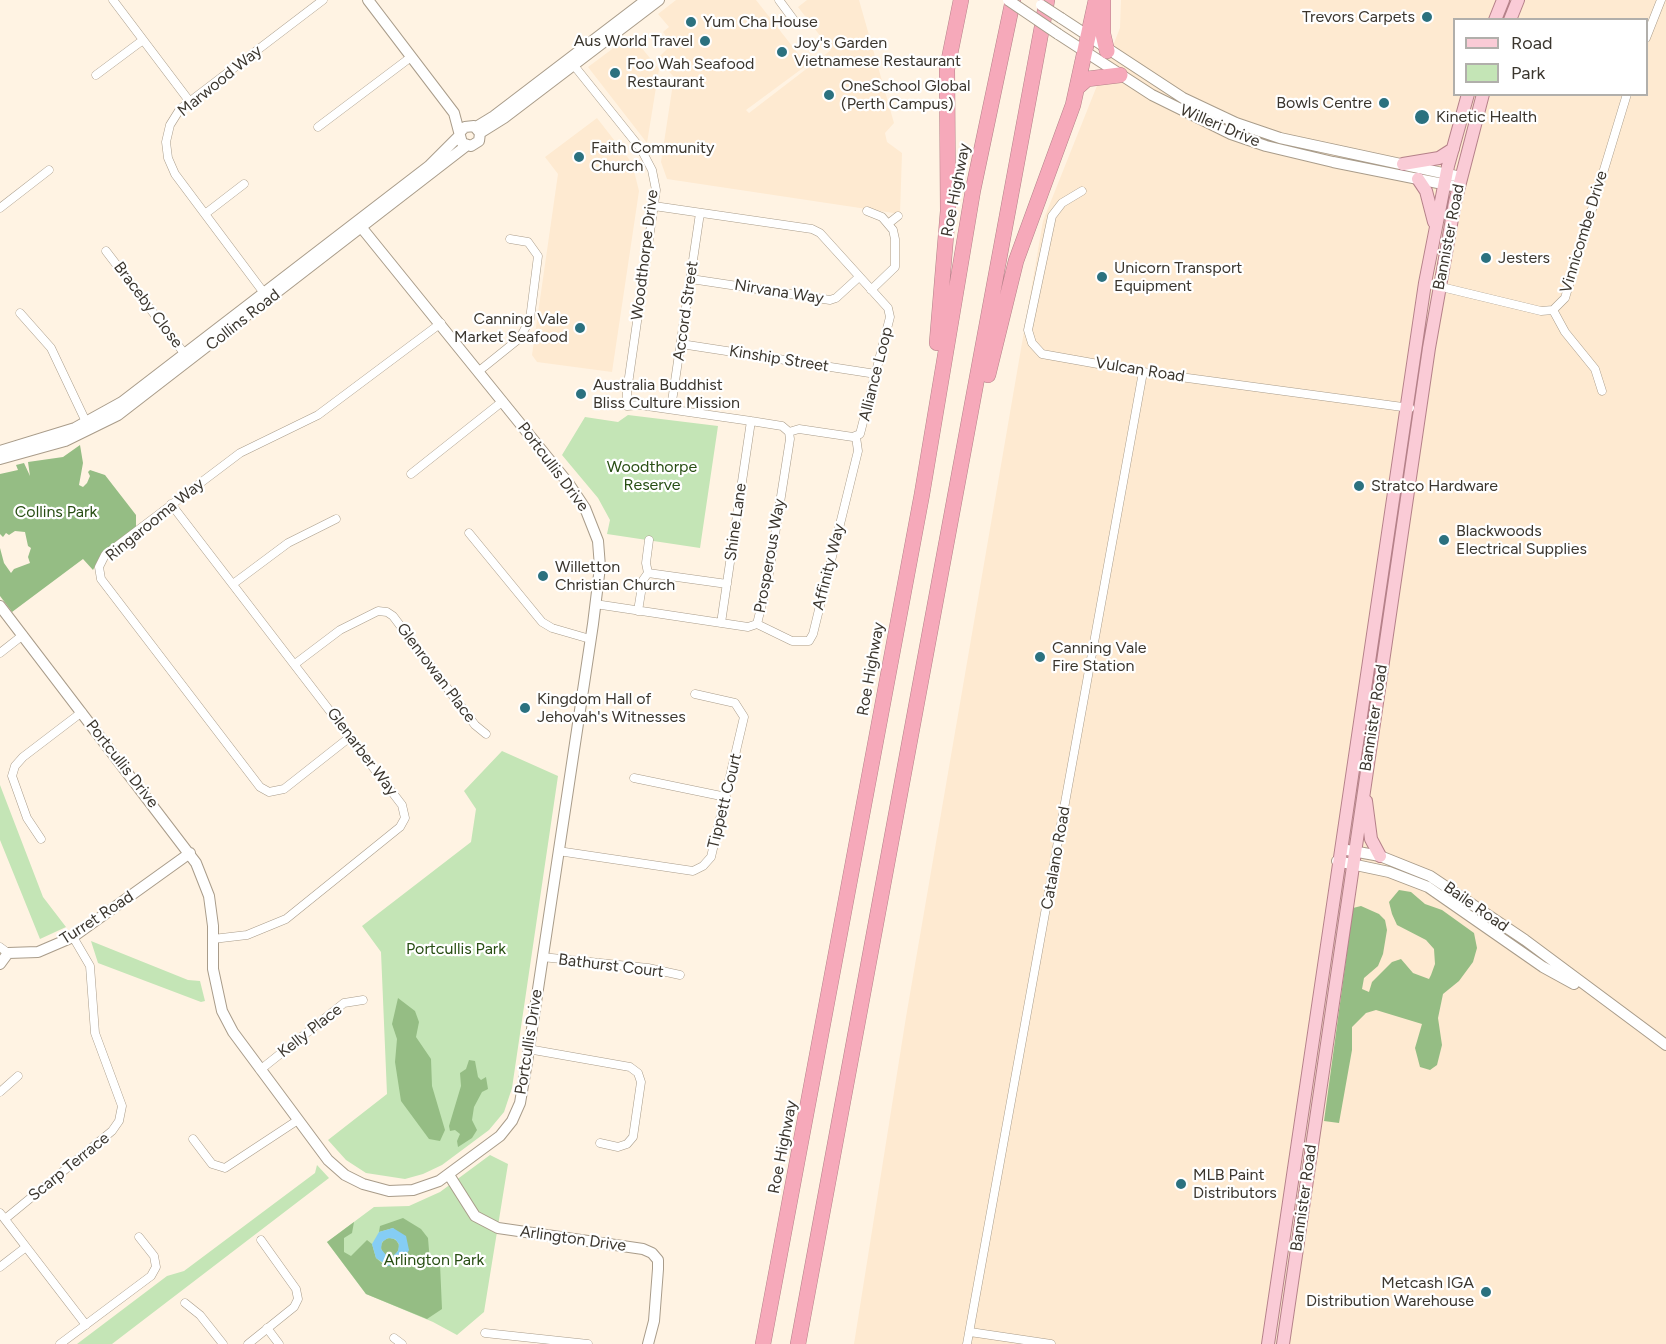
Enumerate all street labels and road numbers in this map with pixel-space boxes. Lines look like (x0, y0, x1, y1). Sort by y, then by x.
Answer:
street label: Marwood Way (174, 41, 266, 121)
street label: Willeri Drive (1177, 101, 1263, 151)
street label: Roe Highway (938, 142, 974, 238)
street label: Vinnicombe Drive (1556, 168, 1612, 296)
street label: Bannister Road (1429, 182, 1469, 292)
street label: Woodthorpe Drive (627, 189, 663, 321)
street label: Braceby Close (109, 258, 187, 352)
street label: Accord Street (669, 260, 703, 362)
street label: Nirvana Way (733, 275, 825, 309)
street label: Collins Road (202, 285, 284, 355)
street label: Alliance Loop (855, 325, 897, 423)
street label: Kinship Street (728, 342, 830, 376)
street label: Vulcan Road (1094, 353, 1186, 387)
street label: Portcullis Drive (513, 419, 593, 515)
street label: Ringarooma Way (102, 474, 208, 566)
street label: Shine Lane (721, 482, 751, 562)
street label: Prosperous Way (750, 497, 790, 615)
street label: Affinity Way (809, 522, 849, 612)
street label: Glenrowan Place (392, 619, 480, 727)
street label: Roe Highway (853, 621, 889, 717)
street label: Bannister Road (1356, 663, 1392, 773)
street label: Glenarber Way (323, 704, 401, 800)
street label: Portcullis Drive (82, 716, 162, 812)
street label: Tippett Court (704, 751, 746, 851)
street label: Catalano Road (1037, 805, 1075, 911)
street label: Baile Road (1440, 878, 1512, 936)
street label: Turret Road (57, 887, 137, 949)
street label: Bathurst Court (557, 950, 665, 982)
street label: Portcullis Drive (511, 988, 547, 1096)
street label: Kelly Place (274, 1000, 346, 1062)
street label: Roe Highway (765, 1099, 801, 1195)
street label: Scarp Terrace (25, 1129, 113, 1205)
street label: Bannister Road (1287, 1143, 1321, 1253)
street label: Arlington Drive (519, 1222, 627, 1256)

